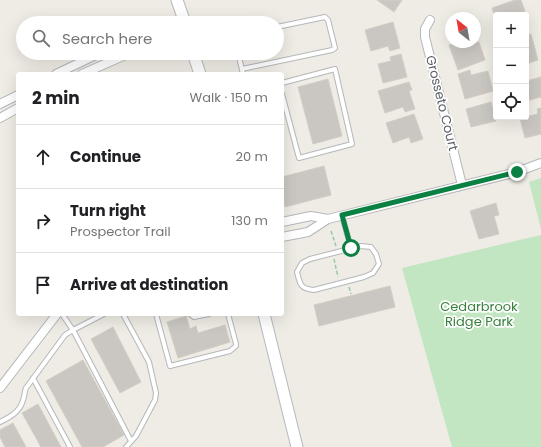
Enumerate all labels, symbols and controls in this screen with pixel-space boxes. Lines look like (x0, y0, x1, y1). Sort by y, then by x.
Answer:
north arrow (445, 12, 481, 48)
map controls (493, 12, 529, 120)
button: + (493, 12, 529, 48)
search box (16, 16, 284, 60)
icon: search (30, 27, 52, 49)
text: Search here (62, 28, 152, 49)
button: − (493, 48, 529, 84)
street label: Grosseto Court (421, 53, 463, 153)
button: locate (493, 84, 529, 120)
text: 2 min (32, 86, 80, 110)
text: Walk · 150 m (190, 88, 268, 107)
icon: ahead (32, 146, 54, 168)
text: Continue (70, 146, 141, 167)
text: 20 m (235, 147, 268, 166)
route end (508, 163, 526, 181)
text: Turn right (70, 200, 146, 221)
icon: right (32, 210, 54, 232)
text: 130 m (231, 211, 268, 230)
text: Prospector Trail (70, 222, 171, 241)
route start (342, 239, 360, 257)
icon: arrive (32, 274, 54, 296)
text: Arrive at destination (70, 274, 228, 295)
park label: Cedarbrook Ridge Park (440, 297, 518, 331)

